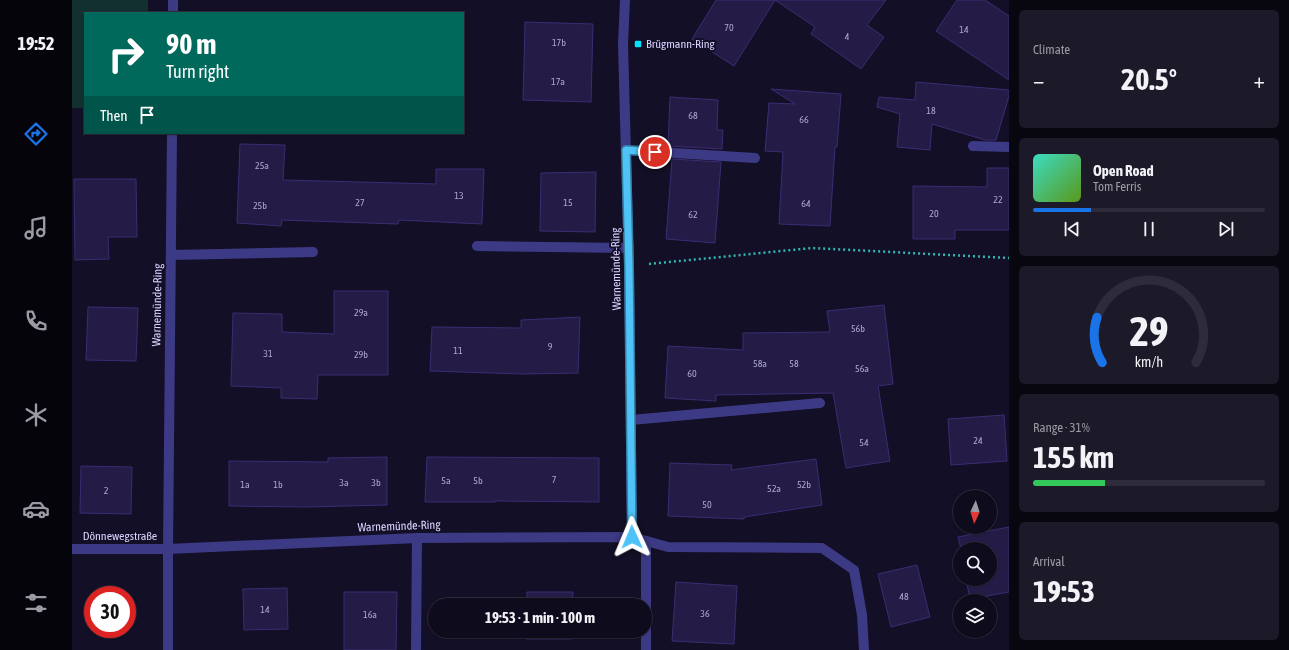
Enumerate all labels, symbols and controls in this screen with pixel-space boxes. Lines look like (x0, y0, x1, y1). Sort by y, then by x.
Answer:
house number: 70 (724, 22, 734, 33)
house number: 14 (959, 24, 969, 35)
icon: right (100, 28, 152, 80)
text: 90 m (166, 28, 216, 60)
house number: 4 (845, 31, 850, 42)
text: 19:52 (17, 33, 55, 54)
house number: 17b (552, 37, 566, 48)
place label: Brügmann-Ring (646, 37, 716, 51)
marker: Brügmann-Ring (633, 39, 643, 49)
text: Climate (1033, 42, 1070, 57)
text: Turn right (166, 61, 229, 82)
text: 20.5° (1121, 62, 1177, 96)
text: − (1033, 67, 1044, 93)
text: + (1254, 67, 1265, 93)
house number: 17a (551, 76, 565, 87)
icon: arrive (136, 104, 158, 126)
house number: 18 (926, 105, 936, 116)
text: Then (100, 107, 128, 124)
house number: 68 (688, 110, 698, 121)
house number: 66 (799, 114, 809, 125)
icon: directions (22, 120, 50, 148)
pin (638, 135, 672, 169)
icon: arrive (644, 141, 666, 163)
house number: 25a (255, 160, 269, 171)
text: Open Road (1093, 162, 1154, 179)
text: Tom Ferris (1093, 179, 1141, 194)
house number: 13 (454, 190, 464, 201)
house number: 22 (993, 194, 1003, 205)
house number: 27 (355, 197, 365, 208)
house number: 15 (563, 197, 573, 208)
house number: 64 (801, 198, 811, 209)
house number: 25b (253, 200, 267, 211)
house number: 20 (929, 208, 939, 219)
house number: 62 (688, 209, 698, 220)
icon: music (22, 214, 50, 242)
icon: previous (1061, 218, 1083, 240)
icon: pause (1138, 218, 1160, 240)
icon: next (1215, 218, 1237, 240)
street label: Warnemünde-Ring (608, 227, 624, 311)
street label: Warnemünde-Ring (149, 263, 165, 347)
icon: phone (22, 307, 50, 335)
house number: 29a (354, 307, 368, 318)
text: 29 (1129, 307, 1169, 355)
house number: 56b (851, 323, 865, 334)
house number: 9 (548, 341, 553, 352)
house number: 11 (453, 345, 463, 356)
house number: 31 (263, 348, 273, 359)
house number: 29b (354, 349, 368, 360)
text: km/h (1135, 354, 1163, 370)
house number: 58a (753, 358, 767, 369)
house number: 58 (789, 358, 799, 369)
house number: 56a (855, 363, 869, 374)
house number: 60 (687, 368, 697, 379)
icon: climate (22, 401, 50, 429)
text: Range · 31% (1033, 420, 1090, 435)
house number: 24 (973, 435, 983, 446)
house number: 54 (859, 437, 869, 448)
text: 155 km (1033, 440, 1114, 474)
house number: 7 (552, 474, 557, 485)
house number: 5a (441, 475, 451, 486)
house number: 5b (473, 475, 483, 486)
house number: 3a (339, 477, 349, 488)
house number: 3b (371, 477, 381, 488)
house number: 1a (240, 479, 250, 490)
house number: 1b (273, 479, 283, 490)
house number: 52b (797, 479, 811, 490)
house number: 52a (767, 483, 781, 494)
house number: 2 (104, 485, 109, 496)
north arrow (953, 490, 997, 534)
map controls (953, 490, 997, 638)
icon: car (22, 495, 50, 523)
house number: 50 (702, 499, 712, 510)
position arrow (611, 516, 653, 558)
street label: Warnemünde-Ring (357, 518, 441, 534)
street label: Dönnewegstraße (83, 529, 157, 543)
button: search (953, 542, 997, 586)
text: Arrival (1033, 554, 1065, 569)
text: 19:53 (1033, 574, 1095, 608)
speed limit sign: 30 (84, 586, 136, 638)
icon: filters (22, 589, 50, 617)
house number: 48 (899, 591, 909, 602)
button: layers (953, 594, 997, 638)
house number: 14 (260, 604, 270, 615)
house number: 36 (700, 608, 710, 619)
house number: 16a (363, 609, 377, 620)
text: 19:53 · 1 min · 100 m (485, 609, 595, 626)

